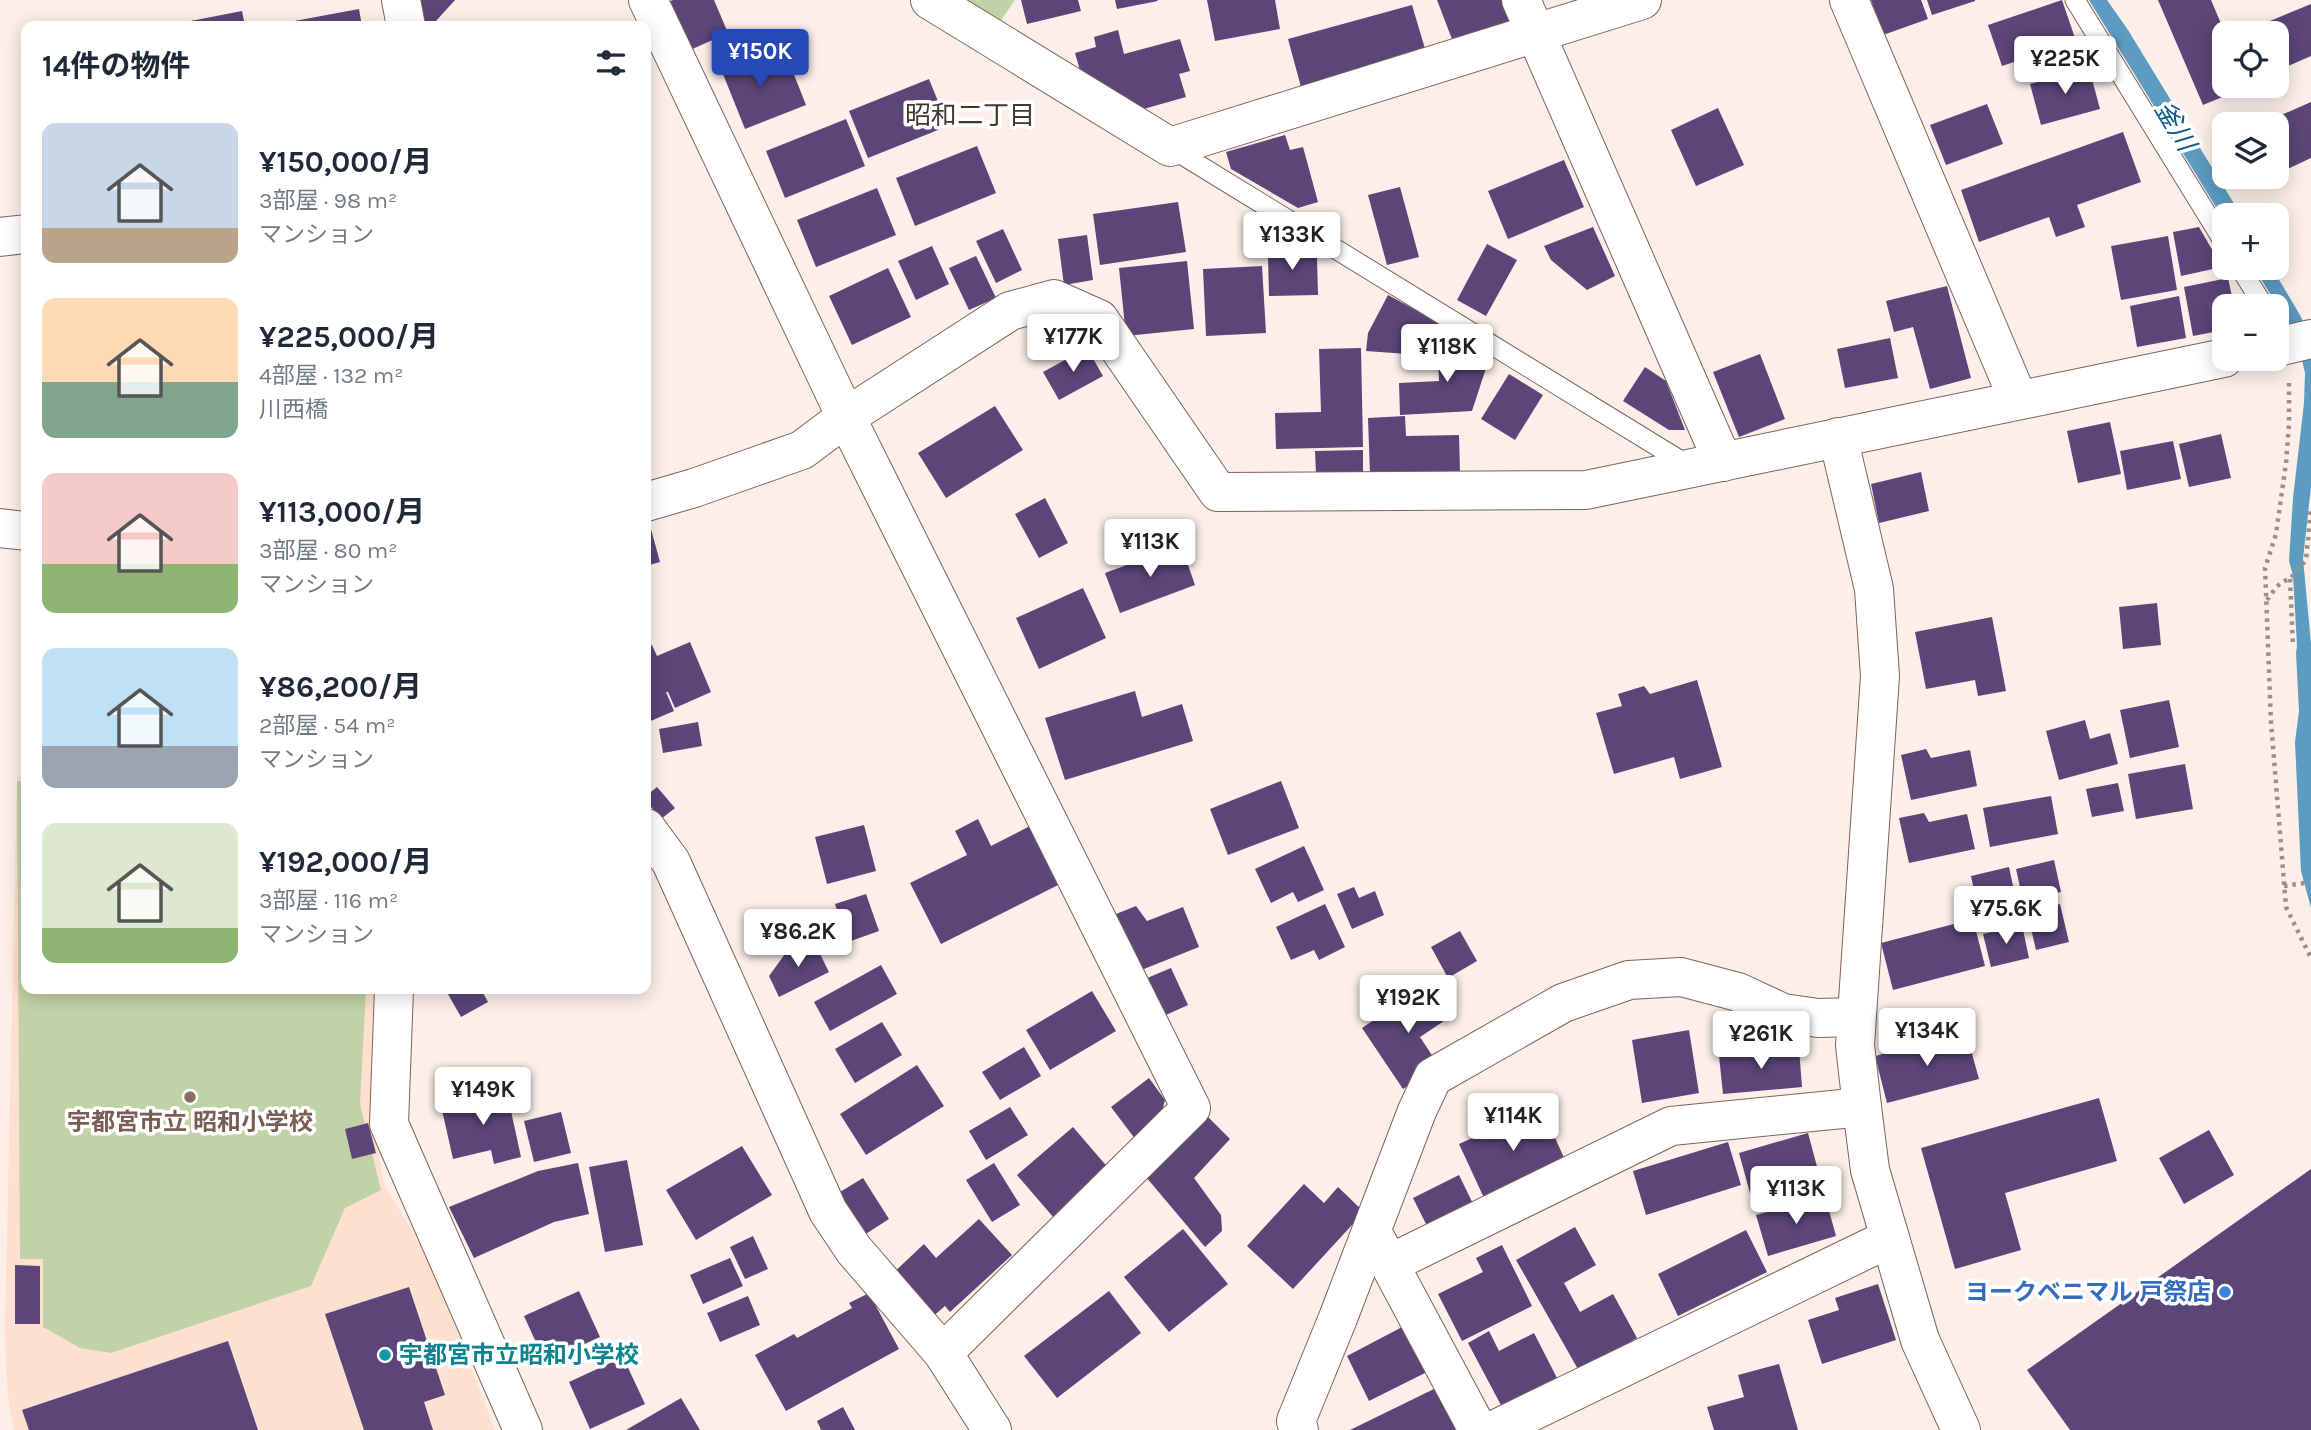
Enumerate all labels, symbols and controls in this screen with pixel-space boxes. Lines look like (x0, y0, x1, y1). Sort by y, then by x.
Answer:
map controls (2212, 21, 2289, 371)
button: locate (2212, 21, 2289, 98)
pin: ¥150K (711, 29, 809, 89)
pin: ¥225K (2016, 36, 2114, 96)
text: ¥150K (728, 38, 792, 65)
icon: filters (592, 44, 630, 82)
text: ¥225K (2030, 45, 2100, 72)
text: 14件の物件 (42, 48, 191, 84)
water label: 釜川 (2148, 96, 2203, 159)
district label: 昭和二丁目 (905, 100, 1035, 131)
button: layers (2212, 112, 2289, 189)
text: ¥150,000/月 (259, 144, 432, 180)
icon: home (98, 151, 182, 235)
text: 3部屋 · 98 m² (259, 187, 397, 214)
button: + (2212, 203, 2289, 280)
pin: ¥133K (1243, 212, 1341, 272)
text: マンション (259, 221, 374, 248)
text: ¥133K (1259, 221, 1325, 248)
button: − (2212, 294, 2289, 371)
pin: ¥177K (1024, 314, 1122, 374)
text: ¥225,000/月 (259, 319, 439, 355)
text: ¥177K (1043, 323, 1103, 350)
pin: ¥118K (1398, 324, 1496, 384)
icon: home (98, 326, 182, 410)
text: ¥118K (1417, 333, 1477, 360)
text: 4部屋 · 132 m² (259, 362, 404, 389)
text: 川西橋 (259, 396, 328, 423)
text: ¥113,000/月 (259, 494, 425, 530)
icon: home (98, 501, 182, 585)
pin: ¥113K (1101, 520, 1199, 579)
text: ¥113K (1120, 528, 1180, 555)
text: 3部屋 · 80 m² (259, 537, 398, 564)
text: マンション (259, 571, 374, 598)
text: ¥86,200/月 (259, 669, 422, 705)
icon: home (98, 676, 182, 760)
text: 2部屋 · 54 m² (259, 712, 395, 739)
text: マンション (259, 746, 374, 773)
text: ¥192,000/月 (259, 844, 432, 880)
icon: home (98, 851, 182, 935)
pin: ¥75.6K (1949, 886, 2063, 946)
text: 3部屋 · 116 m² (259, 887, 398, 914)
text: ¥75.6K (1970, 895, 2042, 922)
pin: ¥86.2K (741, 909, 855, 969)
text: ¥86.2K (760, 918, 836, 945)
text: マンション (259, 921, 374, 948)
pin: ¥192K (1359, 976, 1457, 1035)
text: ¥192K (1376, 984, 1440, 1011)
pin: ¥134K (1878, 1009, 1976, 1068)
pin: ¥261K (1712, 1012, 1810, 1071)
text: ¥134K (1895, 1017, 1959, 1044)
text: ¥261K (1729, 1020, 1793, 1047)
pin: ¥149K (434, 1068, 532, 1127)
text: ¥149K (451, 1076, 515, 1103)
marker: 宇都宮市立 昭和小学校 (182, 1089, 198, 1105)
pin: ¥114K (1464, 1094, 1562, 1153)
text: ¥114K (1484, 1102, 1542, 1129)
place label: 宇都宮市立 昭和小学校 (67, 1108, 313, 1136)
pin: ¥113K (1747, 1166, 1845, 1226)
text: ¥113K (1766, 1175, 1826, 1202)
place label: ヨークベニマル 戸祭店 (1965, 1278, 2211, 1306)
marker: ヨークベニマル 戸祭店 (2217, 1284, 2233, 1300)
place label: 宇都宮市立昭和小学校 (399, 1341, 639, 1369)
marker: 宇都宮市立昭和小学校 (377, 1347, 393, 1363)

